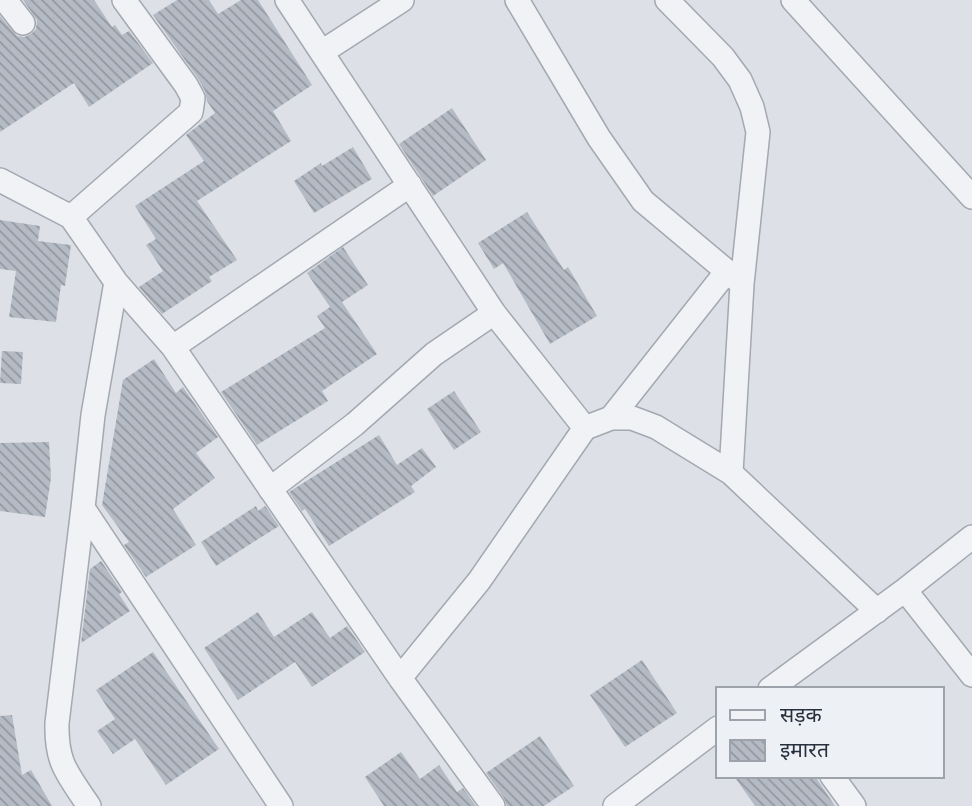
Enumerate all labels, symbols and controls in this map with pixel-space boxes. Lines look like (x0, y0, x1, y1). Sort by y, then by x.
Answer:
legend (716, 687, 944, 778)
text: सड़क (780, 700, 822, 729)
text: इमारत (780, 735, 830, 764)

